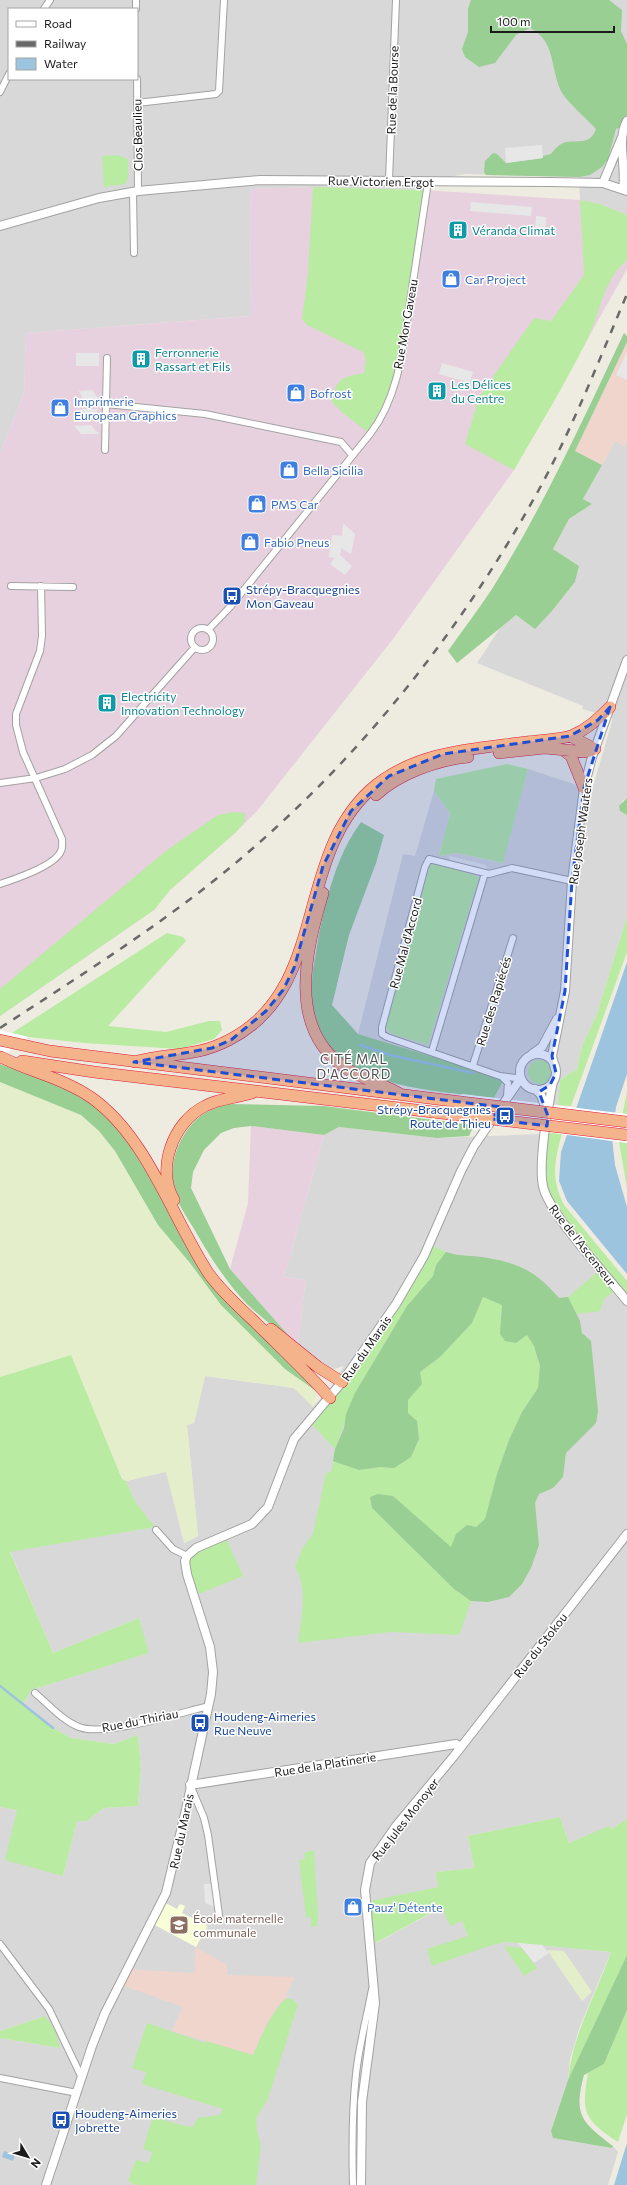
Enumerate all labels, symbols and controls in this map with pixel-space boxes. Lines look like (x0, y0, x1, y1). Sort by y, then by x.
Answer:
legend (8, 8, 138, 80)
scale bar (491, 8, 614, 34)
text: 100 m (497, 14, 531, 28)
text: Road (44, 16, 72, 30)
text: Railway (44, 36, 86, 50)
street label: Rue de la Bourse (383, 46, 401, 134)
text: Water (44, 56, 78, 70)
street label: Clos Beaulieu (129, 99, 145, 171)
street label: Rue Victorien Ergot (328, 173, 434, 189)
building icon: Véranda Climat (447, 219, 469, 241)
place label: Véranda Climat (472, 223, 555, 237)
shop icon: Car Project (440, 268, 462, 290)
place label: Car Project (465, 272, 526, 286)
street label: Rue Mon Gaveau (390, 278, 420, 370)
place label: Ferronnerie Rassart et Fils (155, 345, 230, 373)
building icon: Ferronnerie Rassart et Fils (130, 348, 152, 370)
place label: Les Délices du Centre (451, 377, 511, 405)
building icon: Les Délices du Centre (426, 380, 448, 402)
shop icon: Bofrost (285, 382, 307, 404)
place label: Bofrost (310, 386, 352, 400)
place label: Imprimerie European Graphics (74, 394, 177, 422)
shop icon: Imprimerie European Graphics (49, 397, 71, 419)
shop icon: Bella Sicilia (278, 459, 300, 481)
place label: Bella Sicilia (303, 463, 363, 477)
shop icon: PMS Car (246, 493, 268, 515)
place label: PMS Car (271, 497, 319, 511)
shop icon: Fabio Pneus (239, 531, 261, 553)
place label: Fabio Pneus (264, 535, 329, 549)
place label: Strépy-Bracquegnies Mon Gaveau (246, 582, 360, 610)
bus stop icon: Strépy-Bracquegnies Mon Gaveau (221, 585, 243, 607)
place label: Electricity Innovation Technology (121, 689, 245, 717)
building icon: Electricity Innovation Technology (96, 692, 118, 714)
street label: Rue Joseph Wauters (566, 777, 595, 885)
street label: Rue Mal d'Accord (386, 896, 424, 990)
street label: Rue des Rapiécés (473, 955, 513, 1047)
district label: CITÉ MAL D'ACCORD (317, 1050, 391, 1082)
place label: Strépy-Bracquegnies Route de Thieu (377, 1102, 491, 1130)
bus stop icon: Strépy-Bracquegnies Route de Thieu (494, 1105, 516, 1127)
street label: Rue de l'Ascenseur (547, 1201, 619, 1289)
street label: Rue du Marais (338, 1313, 394, 1383)
street label: Rue du Stokou (510, 1610, 570, 1680)
street label: Rue du Thiriau (101, 1706, 179, 1734)
place label: Houdeng-Aimeries Rue Neuve (214, 1709, 316, 1737)
bus stop icon: Houdeng-Aimeries Rue Neuve (189, 1712, 211, 1734)
street label: Rue de la Platinerie (273, 1749, 377, 1779)
street label: Rue Jules Monoyer (369, 1775, 442, 1863)
street label: Rue du Marais (166, 1792, 196, 1870)
shop icon: Pauz' Détente (342, 1896, 364, 1918)
place label: Pauz' Détente (367, 1900, 442, 1914)
place label: École maternelle communale (193, 1911, 283, 1939)
school or university icon: École maternelle communale (168, 1914, 190, 1936)
place label: Houdeng-Aimeries Jobrette (75, 2106, 177, 2135)
bus stop icon: Houdeng-Aimeries Jobrette (50, 2109, 72, 2131)
north arrow (8, 2137, 48, 2177)
text: N (29, 2156, 44, 2171)

